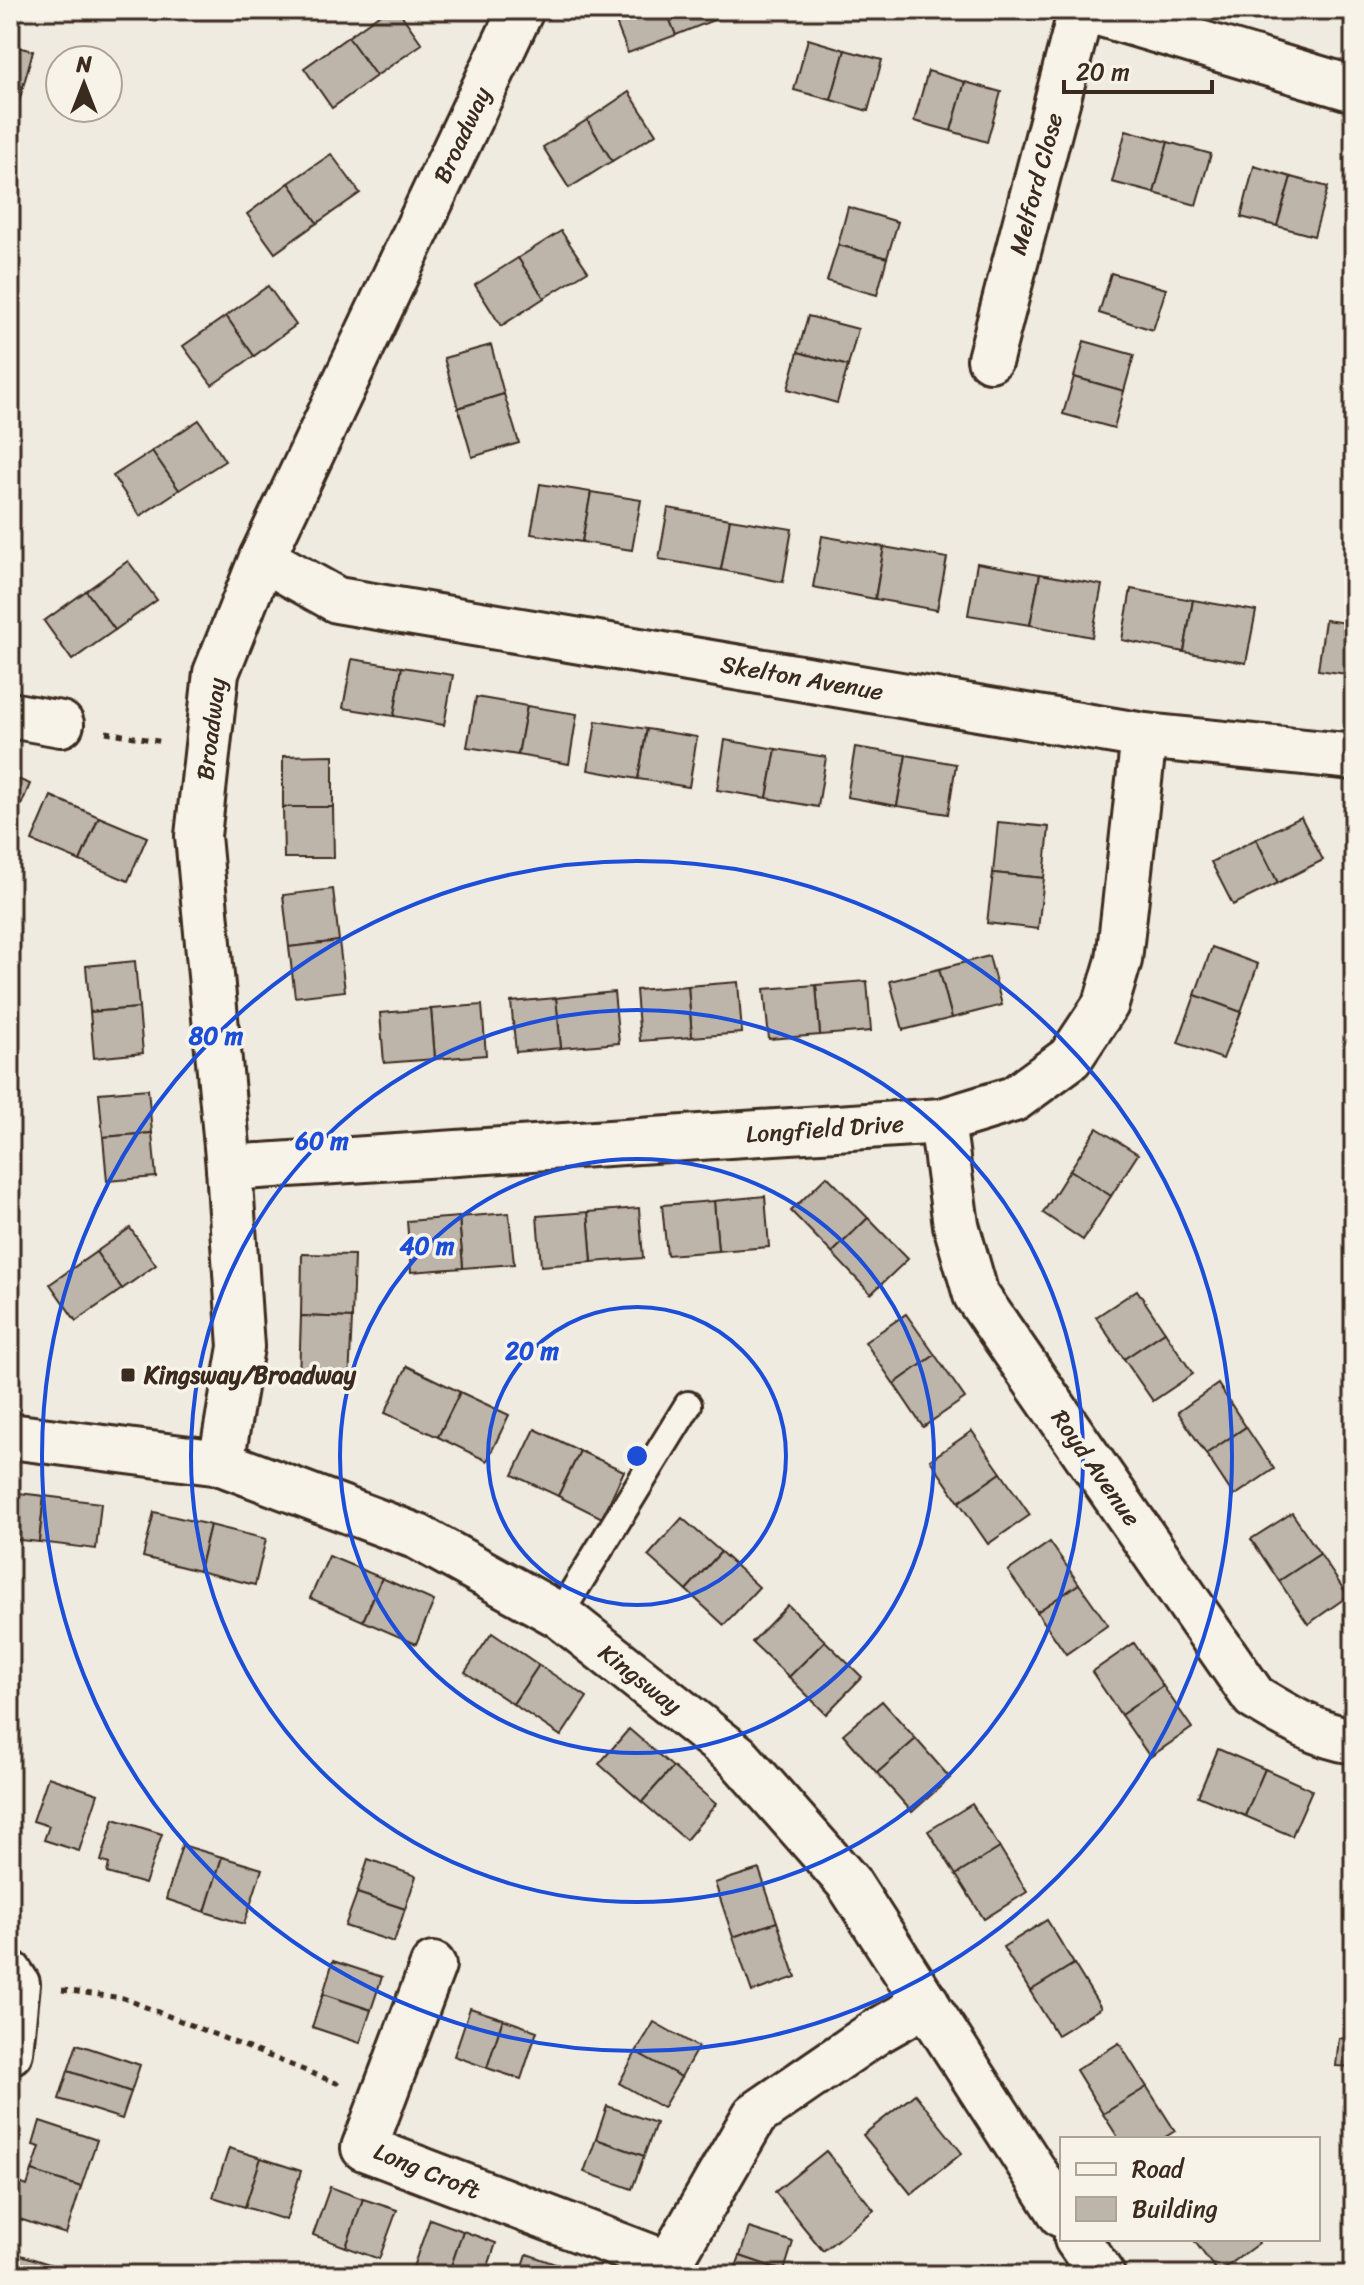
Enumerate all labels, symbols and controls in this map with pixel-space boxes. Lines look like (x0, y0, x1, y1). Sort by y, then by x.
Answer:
north arrow (44, 44, 124, 124)
scale bar (1064, 44, 1212, 94)
text: N (75, 45, 92, 84)
text: 20 m (1076, 51, 1130, 93)
street label: Broadway (421, 79, 503, 191)
street label: Melford Close (997, 108, 1075, 260)
street label: Skelton Avenue (717, 643, 887, 713)
street label: Broadway (184, 675, 238, 783)
text: 80 m (188, 1015, 244, 1057)
street label: Longfield Drive (744, 1103, 906, 1155)
text: 60 m (294, 1120, 349, 1162)
text: 40 m (400, 1225, 455, 1267)
text: 20 m (504, 1330, 559, 1372)
place label: Kingsway/Broadway (143, 1354, 357, 1396)
marker: Kingsway/Broadway (119, 1366, 137, 1384)
street label: Royd Avenue (1040, 1400, 1152, 1536)
centre of rings (623, 1442, 651, 1470)
street label: Kingsway (589, 1633, 692, 1726)
street label: Long Croft (367, 2131, 487, 2212)
legend (1060, 2137, 1320, 2241)
text: Road (1132, 2148, 1186, 2190)
text: Building (1132, 2188, 1218, 2230)

